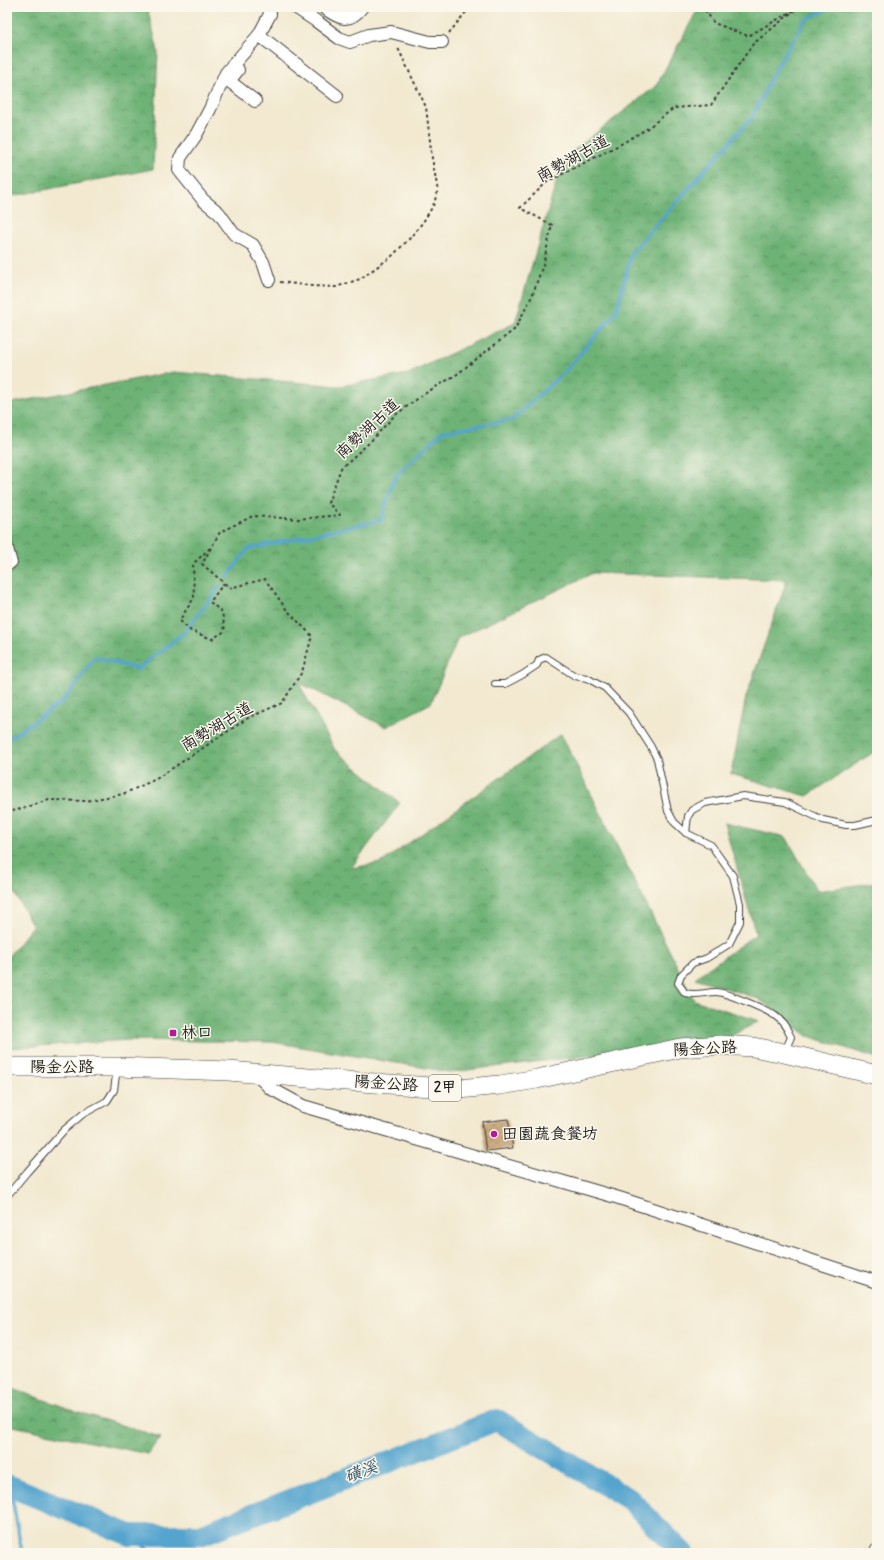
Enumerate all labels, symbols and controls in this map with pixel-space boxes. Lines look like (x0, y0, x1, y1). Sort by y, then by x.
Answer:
street label: 南勢湖古道 (533, 130, 613, 188)
street label: 南勢湖古道 (332, 394, 404, 464)
street label: 南勢湖古道 (177, 697, 257, 757)
place label: 林口 (181, 1023, 213, 1044)
marker: 林口 (168, 1028, 178, 1038)
street label: 陽金公路 (672, 1037, 738, 1061)
street label: 陽金公路 (30, 1057, 94, 1078)
street label: 陽金公路 (353, 1071, 419, 1097)
road number: 2甲 (429, 1075, 461, 1101)
place label: 田園蔬食餐坊 (502, 1124, 598, 1145)
marker: 田園蔬食餐坊 (489, 1129, 499, 1139)
water label: 磺溪 (341, 1455, 382, 1488)

